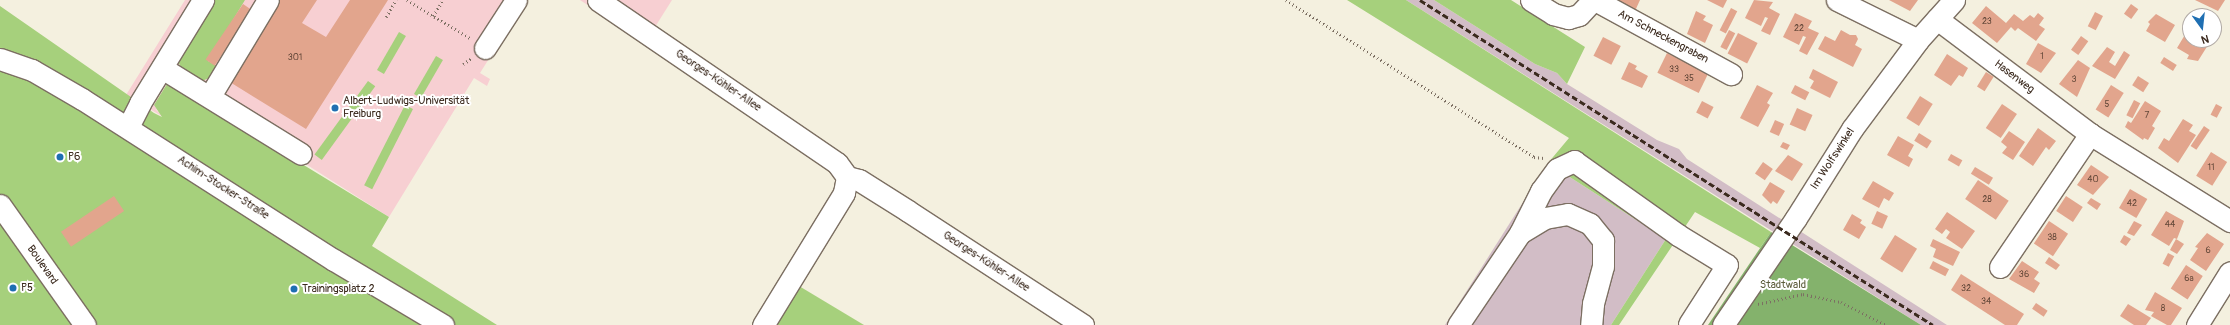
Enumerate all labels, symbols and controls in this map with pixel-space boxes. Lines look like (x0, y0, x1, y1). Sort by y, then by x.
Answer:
street label: Am Schneckengraben (1615, 7, 1711, 67)
north arrow (2182, 8, 2222, 48)
house number: 23 (1982, 17, 1992, 27)
house number: 22 (1794, 24, 1804, 34)
text: N (2200, 32, 2210, 46)
street label: Georges-Köhler-Allee (673, 47, 763, 115)
house number: 1 (2040, 52, 2044, 62)
house number: 301 (288, 53, 302, 63)
street label: Hasenweg (1991, 58, 2037, 96)
house number: 33 (1669, 65, 1679, 75)
house number: 35 (1684, 74, 1694, 84)
house number: 3 (2071, 75, 2077, 85)
place label: Albert-Ludwigs-Universität Freiburg (343, 95, 469, 121)
house number: 5 (2105, 100, 2109, 110)
marker: Albert-Ludwigs-Universität Freiburg (330, 103, 340, 113)
house number: 7 (2145, 111, 2149, 121)
street label: Im Wolfswinkel (1808, 126, 1858, 192)
place label: P6 (68, 150, 80, 164)
marker: P6 (55, 152, 65, 162)
street label: Achim-Stocker-Straße (175, 153, 271, 223)
house number: 11 (2207, 163, 2215, 173)
house number: 40 (2087, 175, 2099, 185)
house number: 28 (1982, 195, 1992, 205)
house number: 42 (2127, 199, 2137, 209)
house number: 44 (2165, 220, 2175, 230)
street label: Georges-Köhler-Allee (940, 229, 1032, 295)
house number: 38 (2047, 233, 2057, 243)
street label: Boulevard (24, 243, 60, 287)
house number: 6 (2205, 246, 2211, 256)
house number: 36 (2019, 270, 2029, 280)
house number: 6a (2184, 274, 2194, 284)
park label: Stadtwald (1760, 278, 1806, 292)
place label: P5 (21, 281, 33, 295)
place label: Trainingsplatz 2 (302, 282, 375, 296)
marker: P5 (8, 283, 18, 293)
marker: Trainingsplatz 2 (289, 284, 299, 294)
house number: 32 (1961, 284, 1971, 294)
house number: 34 (1981, 297, 1991, 307)
house number: 8 (2161, 304, 2165, 314)

